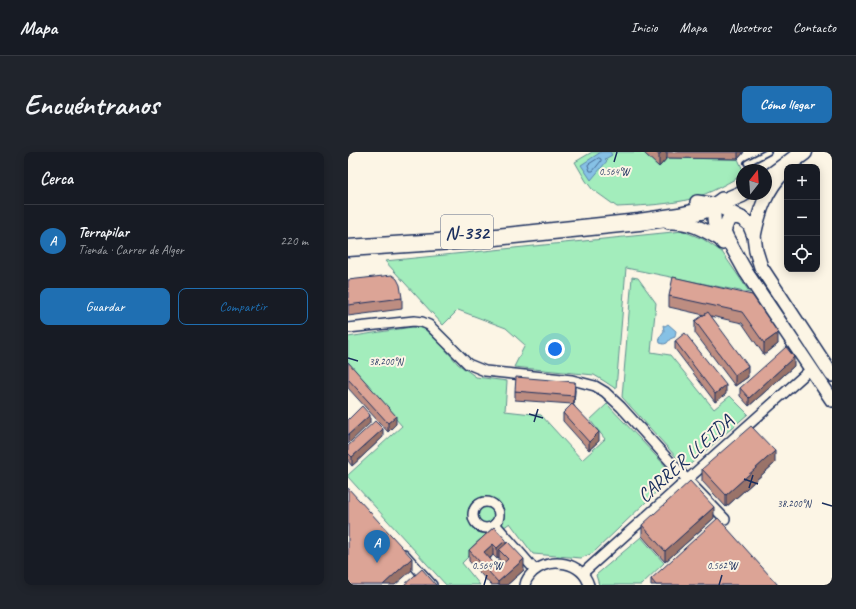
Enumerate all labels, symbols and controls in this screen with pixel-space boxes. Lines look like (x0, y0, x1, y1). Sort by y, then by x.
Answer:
text: Mapa (20, 16, 57, 40)
text: Inicio (631, 19, 658, 36)
text: Mapa (680, 19, 707, 36)
text: Nosotros (729, 19, 771, 36)
text: Contacto (793, 19, 836, 36)
button: Cómo llegar (742, 86, 832, 123)
text: Encuéntranos (24, 87, 159, 122)
north arrow (736, 164, 772, 200)
map controls (784, 164, 820, 272)
button: + (784, 164, 820, 200)
text: 0.564°W (599, 165, 631, 178)
text: Cerca (40, 168, 73, 189)
button: − (784, 200, 820, 236)
road number: N-332 (441, 215, 493, 249)
text: Terrapilar (78, 223, 129, 242)
text: A (50, 233, 56, 249)
text: 220 m (280, 233, 308, 249)
button: locate (784, 236, 820, 272)
text: Tienda · Carrer de Alger (78, 242, 184, 258)
button: Guardar (40, 288, 170, 325)
button: Compartir (178, 288, 308, 325)
your location (545, 339, 565, 359)
text: 38.200°N (369, 355, 405, 368)
street label: CARRER LLEIDA (632, 408, 739, 508)
text: 38.200°N (777, 497, 813, 510)
pin: A (364, 530, 390, 563)
text: 0.564°W (472, 559, 504, 572)
text: 0.562°W (707, 559, 739, 572)

